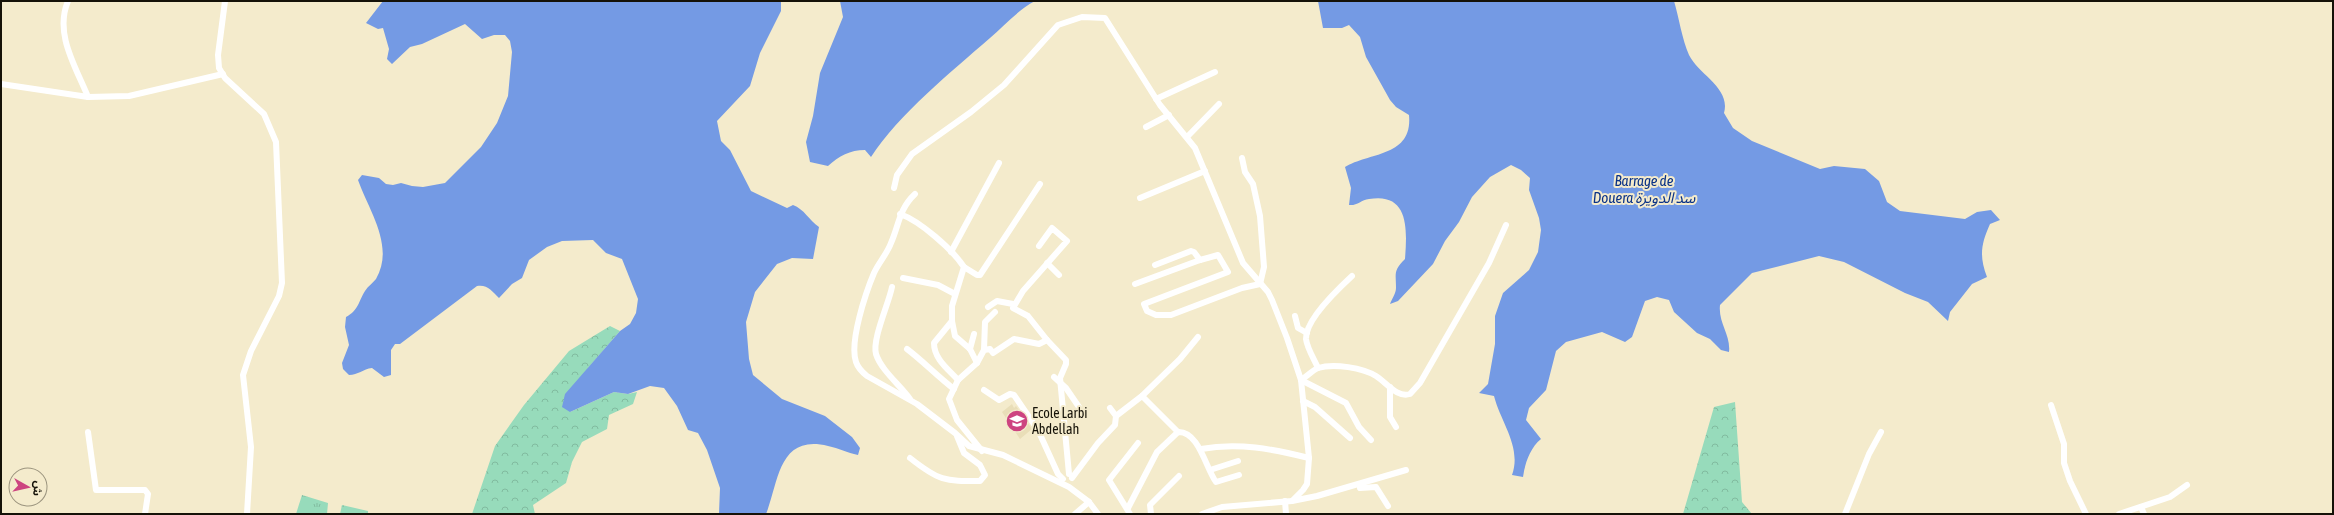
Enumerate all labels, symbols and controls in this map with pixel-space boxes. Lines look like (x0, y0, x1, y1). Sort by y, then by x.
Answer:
water label: Barrage de Douera سد الدويرة (1593, 172, 1695, 207)
place label: Ecole Larbi Abdellah (1032, 405, 1087, 437)
school or university icon: Ecole Larbi Abdellah (1004, 408, 1030, 434)
north arrow (8, 467, 48, 507)
text: ش (30, 480, 45, 497)

